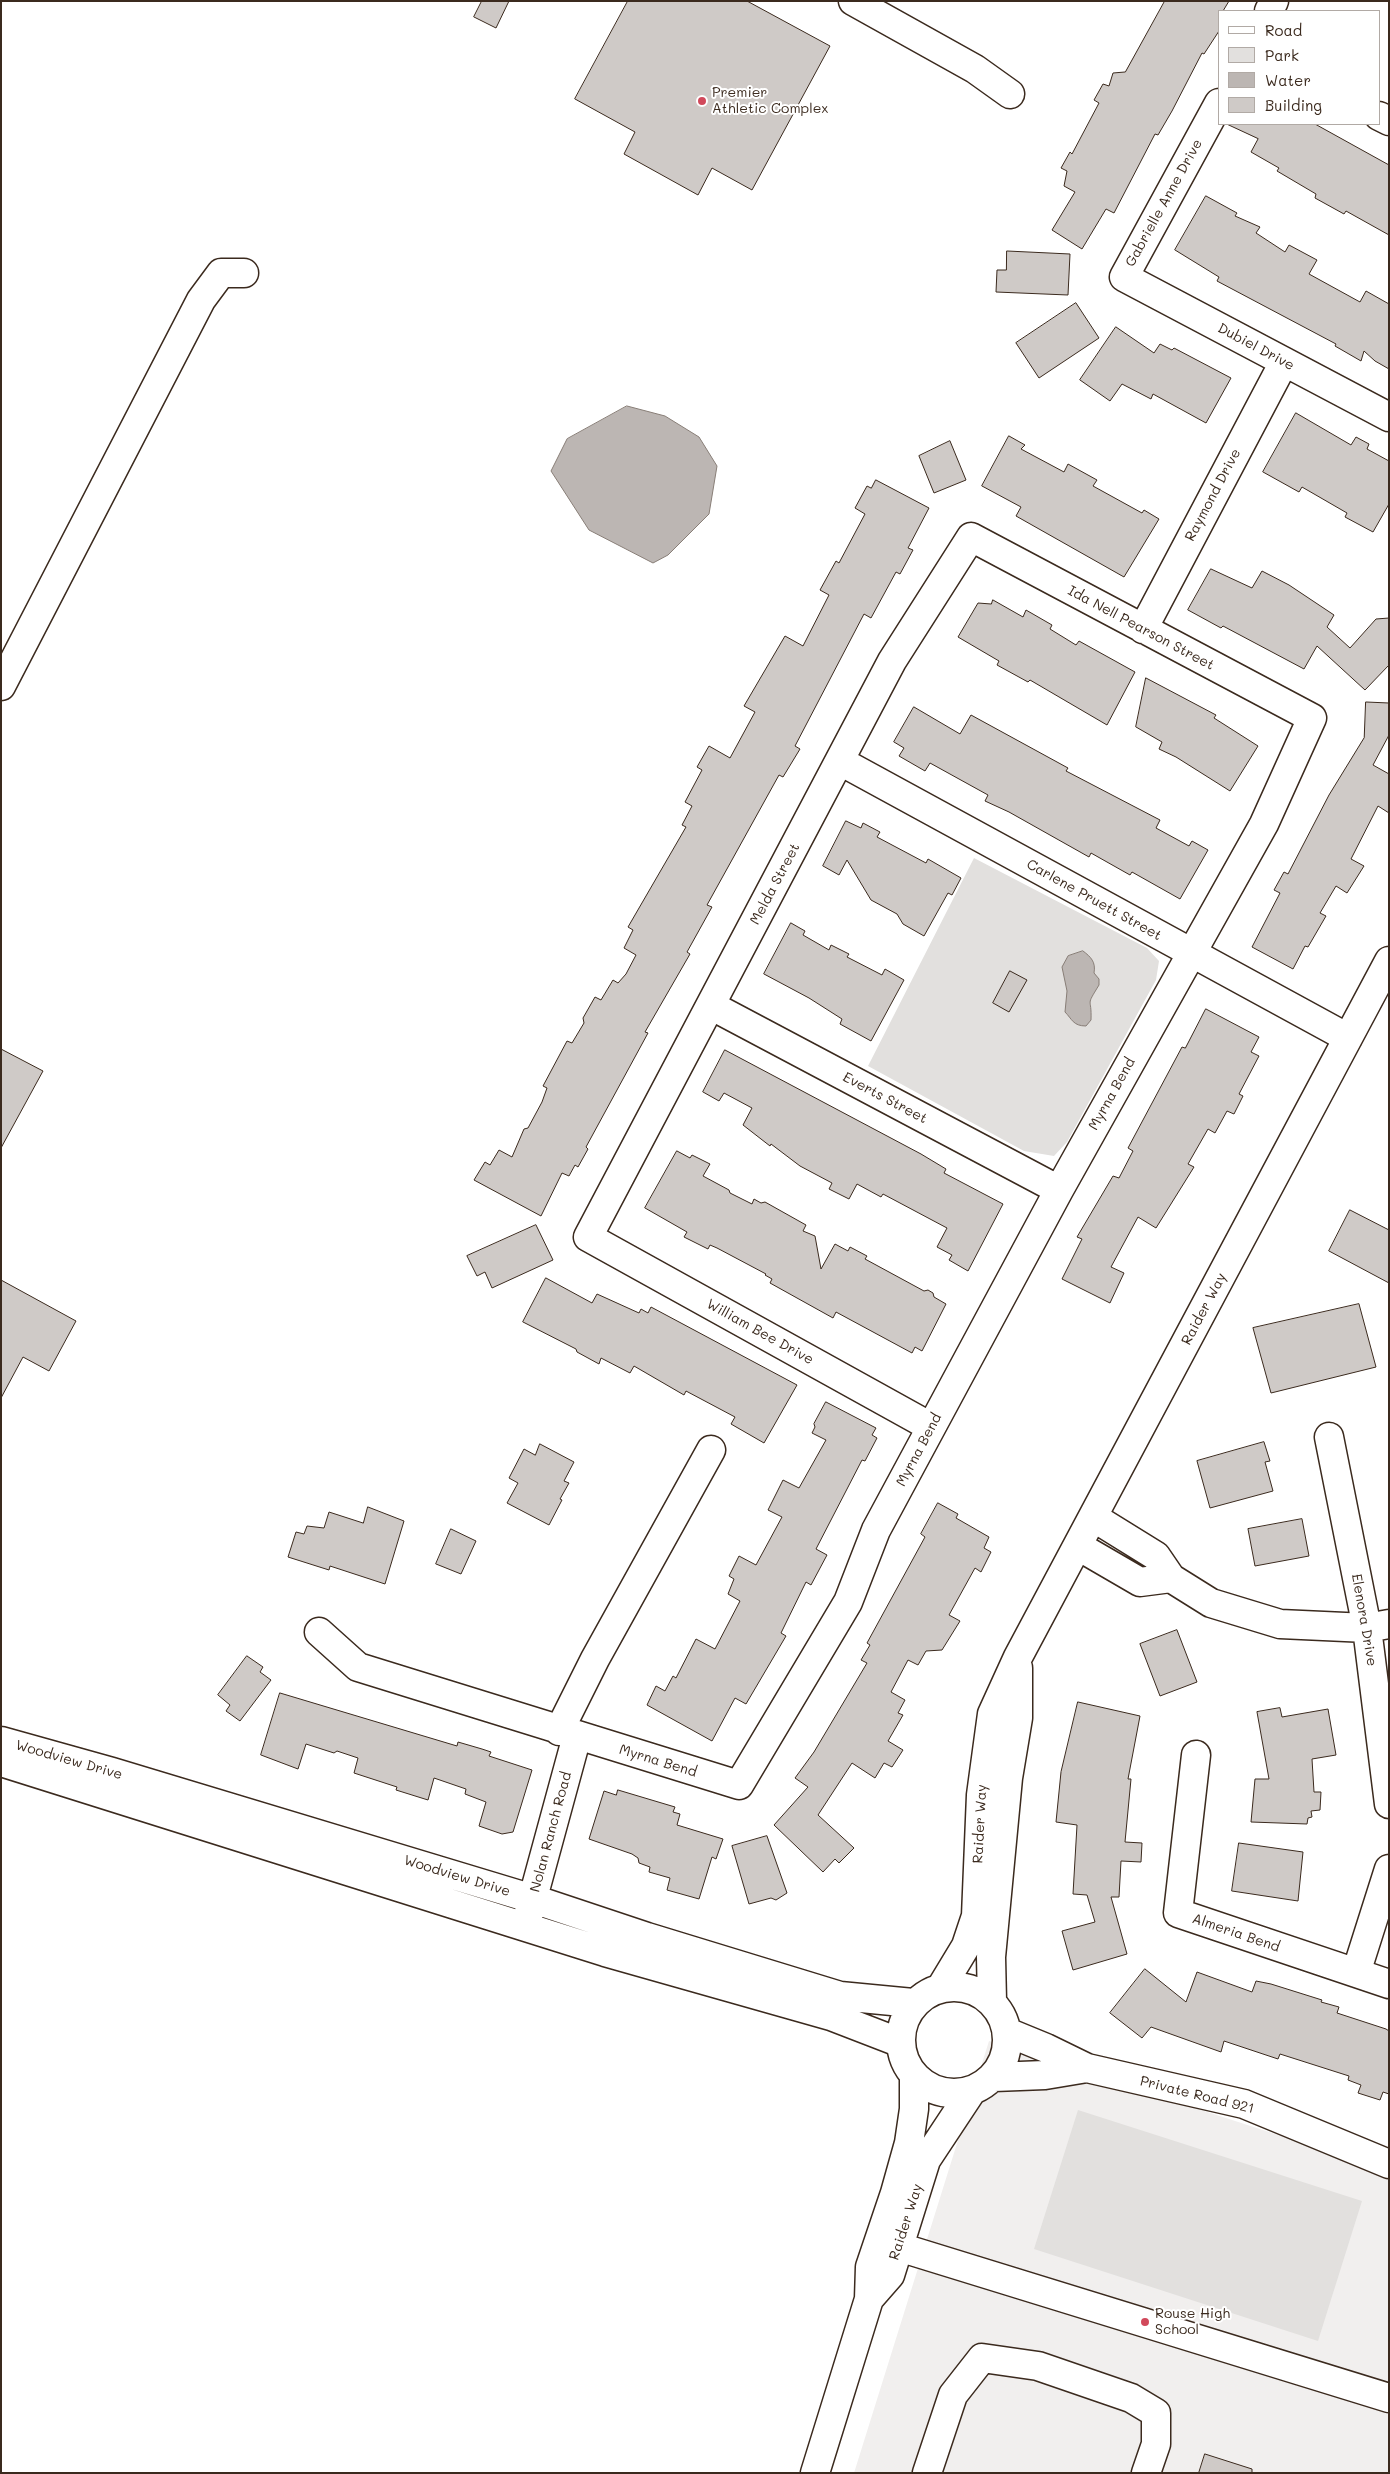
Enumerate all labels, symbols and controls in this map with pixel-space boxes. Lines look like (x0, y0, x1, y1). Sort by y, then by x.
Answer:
legend (1218, 10, 1380, 125)
text: Road (1265, 20, 1302, 40)
text: Park (1265, 45, 1299, 65)
text: Water (1265, 70, 1311, 90)
place label: Premier Athletic Complex (712, 85, 828, 118)
marker: Premier Athletic Complex (696, 95, 708, 107)
text: Building (1265, 95, 1322, 115)
street label: Gabrielle Anne Drive (1122, 136, 1206, 270)
street label: Dubiel Drive (1215, 320, 1297, 374)
street label: Raymond Drive (1182, 446, 1244, 544)
street label: Ida Nell Pearson Street (1065, 582, 1217, 674)
street label: Melda Street (746, 840, 804, 928)
street label: Carlene Pruett Street (1023, 856, 1165, 944)
street label: Myrna Bend (1085, 1055, 1139, 1133)
street label: Everts Street (840, 1069, 930, 1127)
street label: Raider Way (1178, 1270, 1230, 1348)
street label: William Bee Drive (704, 1296, 816, 1368)
street label: Myrna Bend (893, 1411, 945, 1489)
street label: Elenora Drive (1348, 1573, 1380, 1667)
street label: Woodview Drive (14, 1737, 124, 1783)
street label: Myrna Bend (617, 1741, 699, 1781)
street label: Nolan Ranch Road (527, 1770, 575, 1894)
street label: Raider Way (970, 1784, 990, 1864)
street label: Woodview Drive (402, 1852, 512, 1900)
street label: Almeria Bend (1190, 1910, 1282, 1956)
street label: Private Road 921 (1138, 2073, 1256, 2117)
street label: Raider Way (886, 2182, 926, 2262)
place label: Rouse High School (1155, 2306, 1230, 2338)
marker: Rouse High School (1139, 2316, 1151, 2328)

